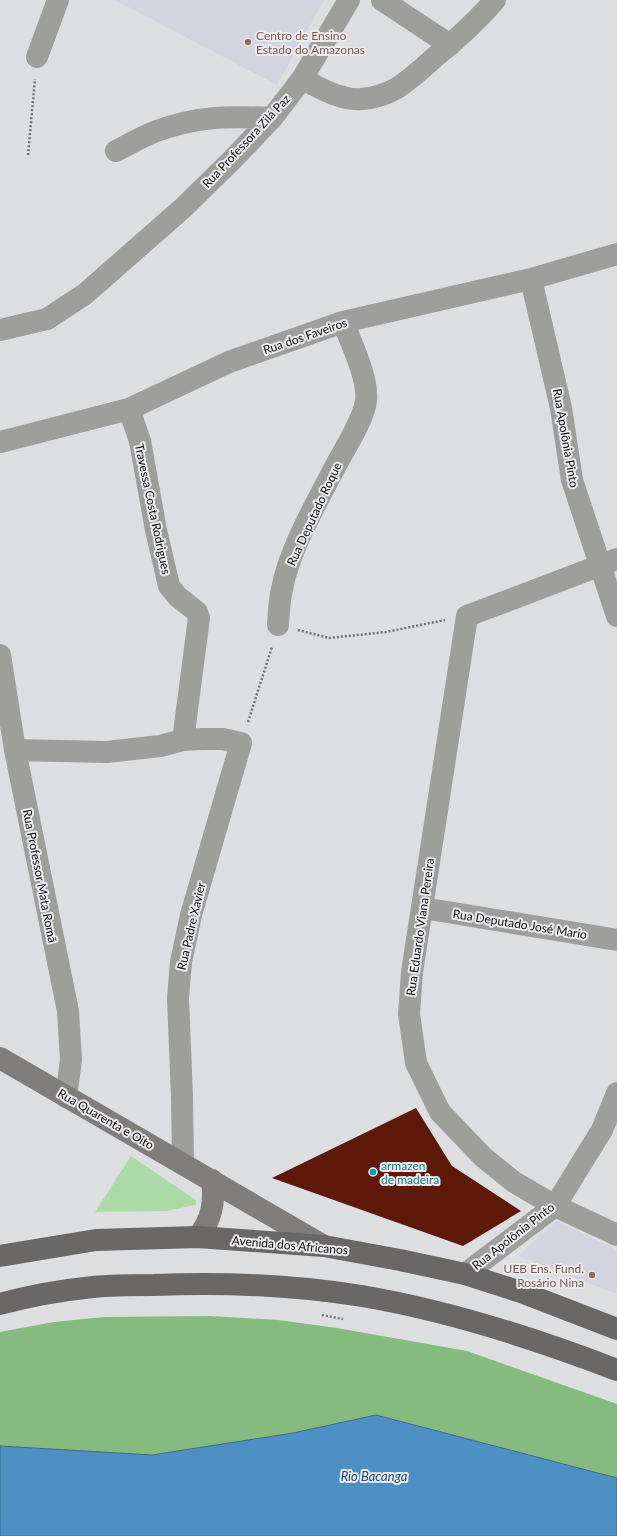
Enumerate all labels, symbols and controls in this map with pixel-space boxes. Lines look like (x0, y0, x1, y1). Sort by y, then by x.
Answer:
place label: Centro de Ensino Estado do Amazonas (256, 28, 365, 57)
marker: Centro de Ensino Estado do Amazonas (243, 37, 253, 47)
street label: Rua Professora Zilá Paz (199, 91, 294, 191)
street label: Rua dos Faveiros (261, 315, 349, 357)
street label: Rua Apolônia Pinto (550, 387, 582, 489)
street label: Travessa Costa Rodrigues (132, 442, 174, 576)
street label: Rua Deputado Roque (283, 460, 345, 568)
street label: Rua Professor Mata Romã (20, 808, 60, 944)
street label: Rua Eduardo Viana Pereira (403, 857, 437, 997)
street label: Rua Padre Xavier (174, 880, 209, 971)
street label: Rua Deputado José Mario (452, 906, 588, 942)
street label: Rua Quarenta e Oito (55, 1085, 157, 1153)
place label: armazen de madeira (381, 1158, 439, 1187)
marker: armazen de madeira (368, 1167, 378, 1177)
street label: Rua Apolônia Pinto (469, 1199, 557, 1273)
street label: Avenida dos Africanos (231, 1232, 349, 1258)
place label: UEB Ens. Fund. Rosário Nina (504, 1261, 584, 1290)
marker: UEB Ens. Fund. Rosário Nina (587, 1270, 597, 1280)
water label: Rio Bacanga (341, 1468, 408, 1484)

